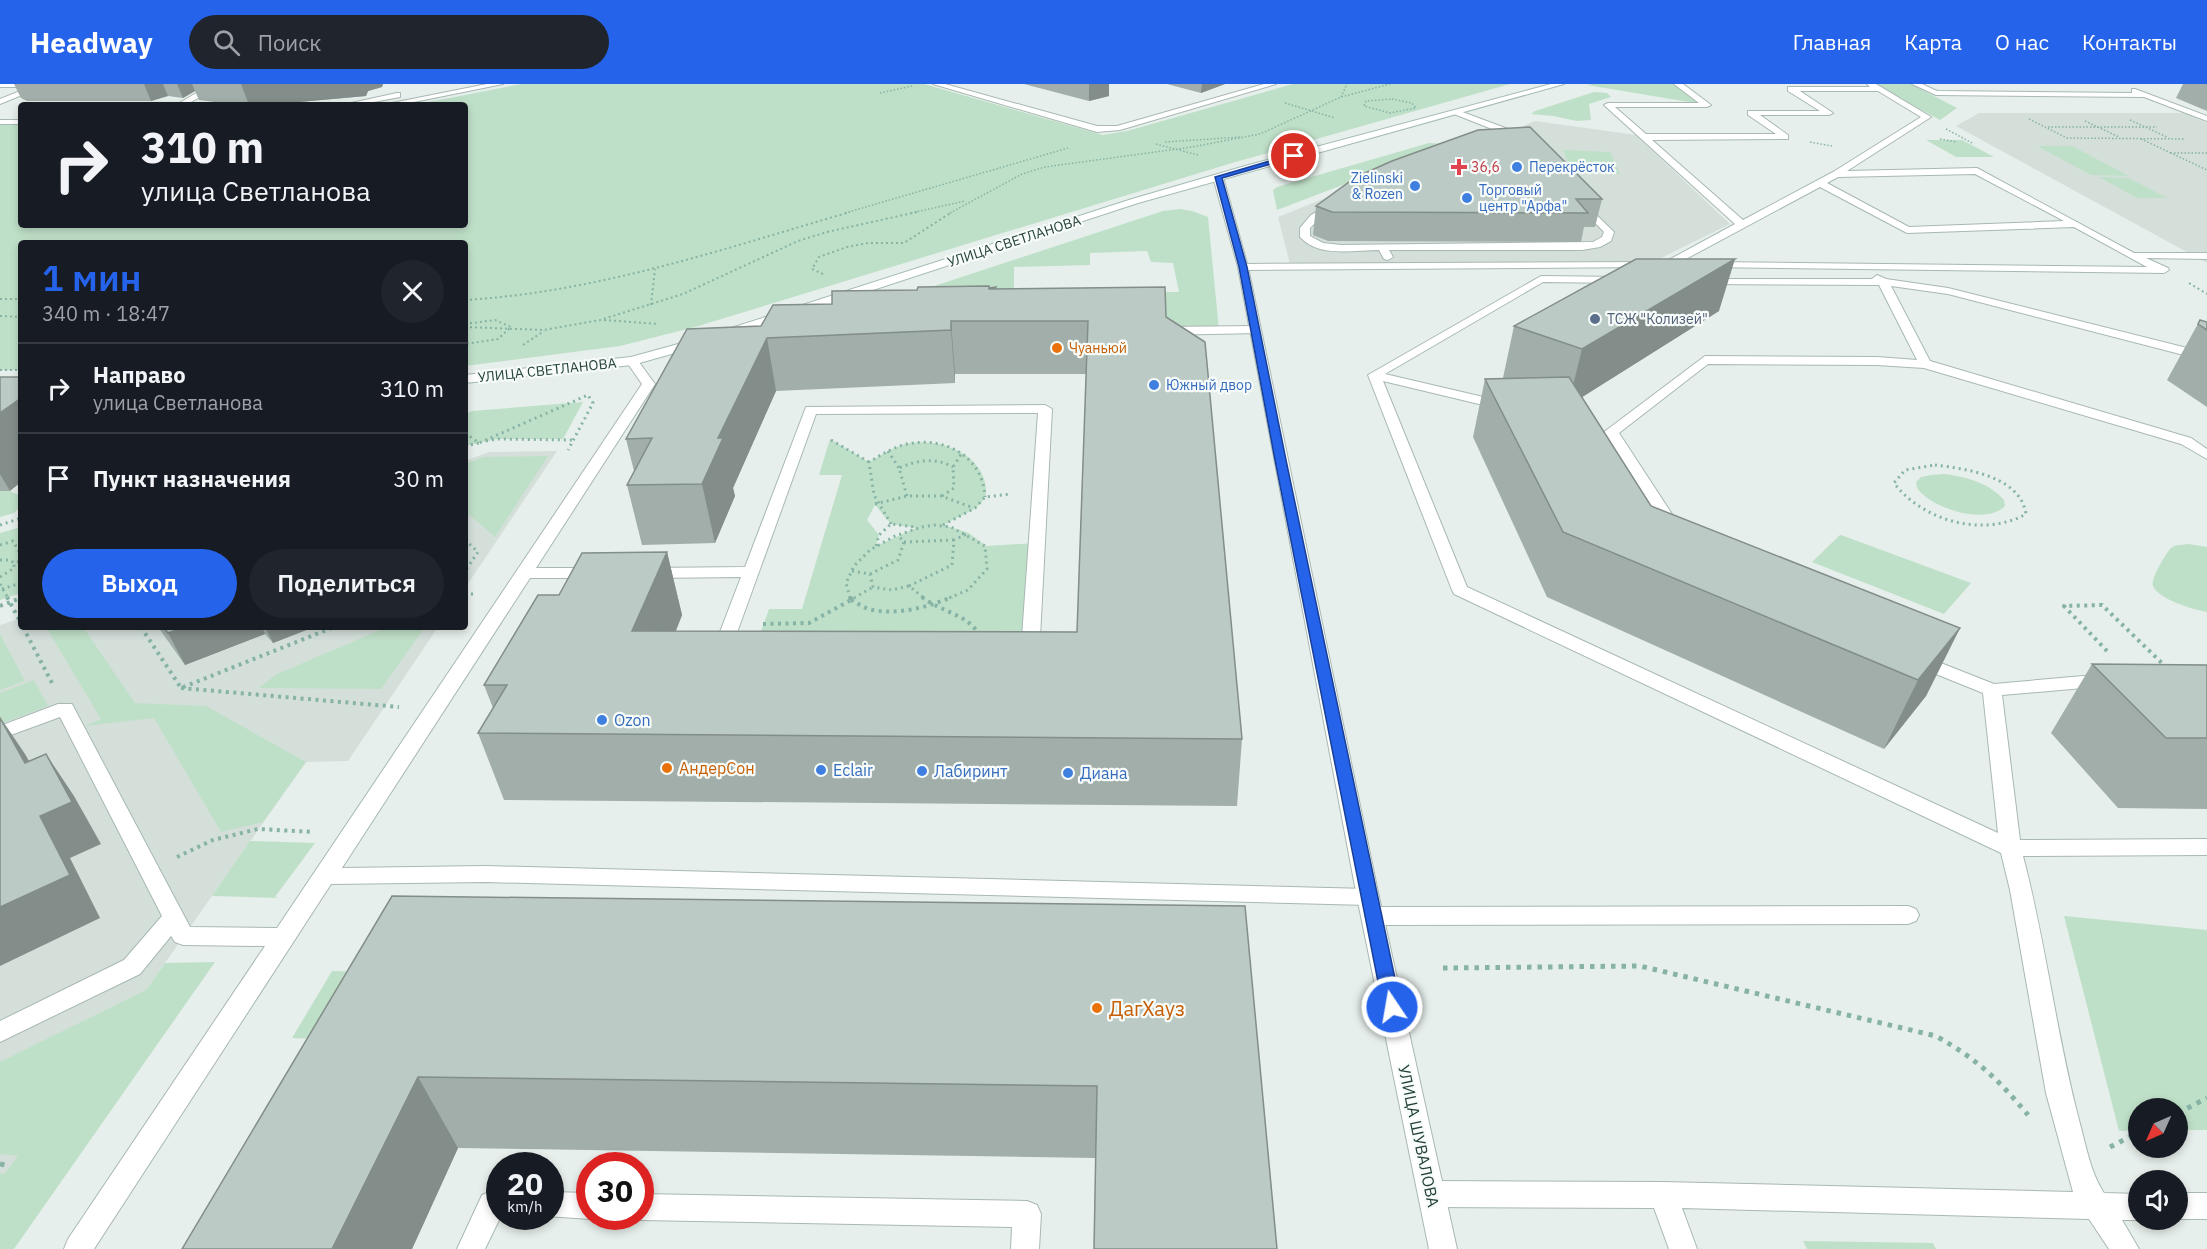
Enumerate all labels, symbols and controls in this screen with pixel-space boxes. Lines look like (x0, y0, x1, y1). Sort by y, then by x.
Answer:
search box (189, 15, 609, 69)
text: Headway (30, 24, 153, 61)
icon: search (210, 26, 243, 59)
text: Поиск (258, 28, 321, 57)
text: Главная (1793, 28, 1871, 56)
text: Карта (1904, 28, 1962, 56)
text: О нас (1995, 28, 2049, 56)
text: Контакты (2082, 28, 2177, 56)
text: 310 m (141, 120, 264, 175)
icon: right (42, 126, 120, 204)
pin (1268, 130, 1319, 181)
icon: arrive (1277, 139, 1310, 172)
place label: 36,6 (1471, 158, 1500, 176)
place label: Перекрёсток (1529, 158, 1615, 176)
marker: 36,6 (1452, 160, 1466, 174)
marker: Перекрёсток (1510, 160, 1524, 174)
place label: Zielinski & Rozen (1351, 169, 1403, 203)
text: улица Светланова (141, 173, 371, 208)
marker: Zielinski & Rozen (1408, 179, 1422, 193)
place label: Торговый центр "Арфа" (1479, 181, 1567, 215)
marker: Торговый центр "Арфа" (1460, 191, 1474, 205)
street label: УЛИЦА СВЕТЛАНОВА (945, 211, 1083, 271)
text: 1 мин (42, 254, 141, 301)
button: close (381, 260, 444, 323)
text: 340 m · 18:47 (42, 300, 170, 327)
place label: ТСЖ "Колизей" (1607, 310, 1708, 328)
marker: ТСЖ "Колизей" (1588, 312, 1602, 326)
place label: Чуаньюй (1069, 339, 1127, 357)
marker: Чуаньюй (1050, 341, 1064, 355)
street label: УЛИЦА СВЕТЛАНОВА (477, 354, 617, 386)
text: Направо (93, 360, 186, 389)
icon: right (42, 372, 75, 405)
text: 310 m (380, 374, 444, 403)
place label: Южный двор (1166, 376, 1252, 394)
marker: Южный двор (1147, 378, 1161, 392)
text: улица Светланова (93, 389, 263, 416)
icon: arrive (42, 462, 75, 495)
text: Пункт назначения (93, 464, 291, 493)
text: 30 m (393, 464, 444, 493)
button: Выход (42, 549, 237, 618)
button: Поделиться (249, 549, 444, 618)
place label: Ozon (614, 710, 651, 730)
marker: Ozon (595, 713, 609, 727)
place label: АндерСон (679, 758, 755, 778)
place label: Eclair (833, 760, 873, 780)
marker: АндерСон (660, 761, 674, 775)
place label: Лабиринт (934, 761, 1008, 781)
marker: Eclair (814, 763, 828, 777)
place label: Диана (1080, 763, 1128, 783)
marker: Лабиринт (915, 764, 929, 778)
marker: Диана (1061, 766, 1075, 780)
position arrow (1360, 975, 1424, 1039)
place label: ДагХауз (1109, 995, 1185, 1022)
marker: ДагХауз (1090, 1001, 1104, 1015)
street label: УЛИЦА ШУВАЛОВА (1394, 1063, 1444, 1209)
north arrow (2128, 1098, 2188, 1158)
map controls (2128, 1098, 2188, 1230)
speed limit sign: 30 (576, 1152, 654, 1230)
text: 20 (507, 1164, 543, 1203)
button: sound (2128, 1170, 2188, 1230)
text: km/h (507, 1197, 543, 1216)

